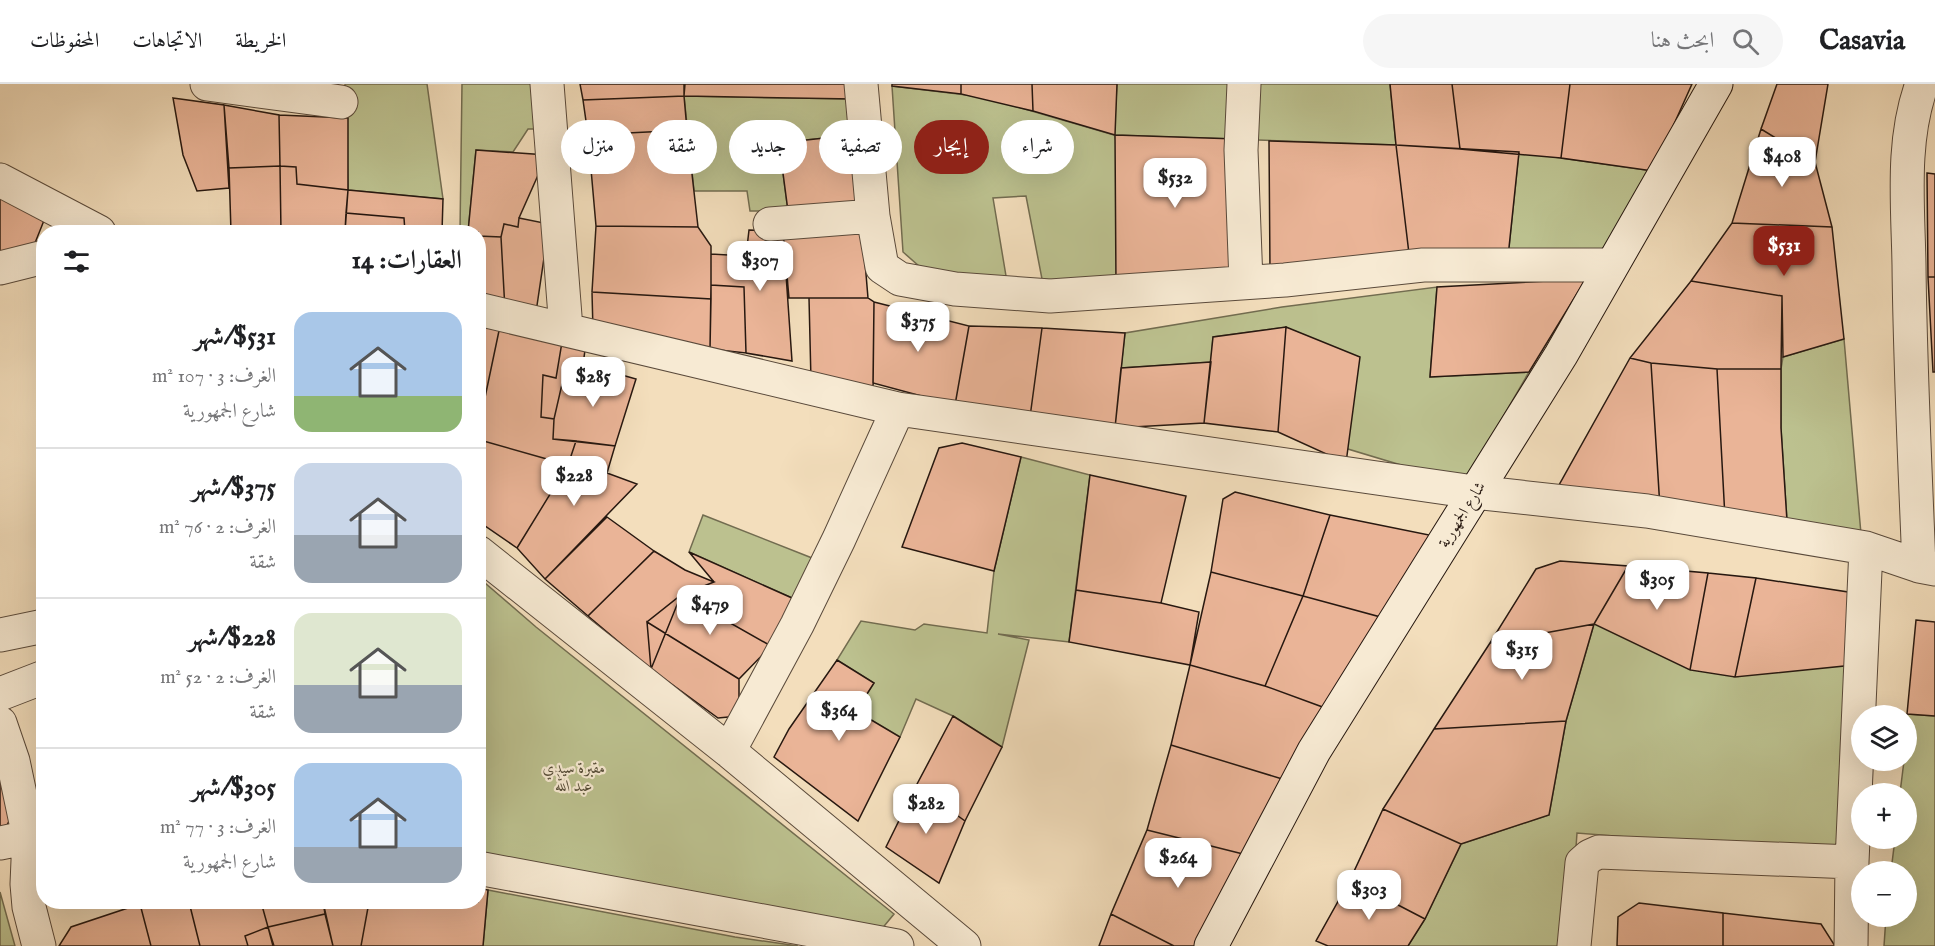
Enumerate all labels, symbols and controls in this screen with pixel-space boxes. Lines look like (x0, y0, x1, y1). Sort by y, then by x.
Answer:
search box (1363, 14, 1783, 68)
text: Casavia (1819, 24, 1905, 59)
icon: search (1729, 25, 1762, 58)
text: ابحث هنا (1651, 27, 1714, 55)
text: المحفوظات (30, 28, 99, 55)
text: الاتجاهات (132, 28, 202, 55)
text: الخريطة (235, 28, 286, 55)
chip: منزل (561, 120, 635, 174)
chip: شقة (647, 120, 717, 174)
chip: جديد (729, 120, 807, 174)
chip: تصفية (819, 120, 902, 174)
chip: إيجار (914, 120, 989, 174)
chip: شراء (1001, 120, 1074, 174)
pin: $408 (1746, 137, 1818, 188)
text: $408 (1763, 144, 1801, 169)
pin: $532 (1139, 158, 1211, 209)
text: $532 (1157, 165, 1193, 190)
pin: $531 (1748, 226, 1820, 277)
text: $531 (1767, 233, 1801, 258)
pin: $307 (724, 241, 796, 292)
text: العقارات: 14 (351, 244, 462, 277)
icon: filters (60, 245, 93, 278)
text: $307 (741, 248, 779, 273)
pin: $375 (882, 302, 954, 353)
text: $375 (900, 309, 936, 334)
text: $531/شهر (194, 320, 276, 353)
icon: home (342, 336, 414, 408)
pin: $285 (557, 357, 629, 408)
text: الغرف: 3 · 107 m² (152, 364, 276, 389)
text: $285 (575, 364, 611, 389)
text: شارع الجمهورية (183, 399, 276, 424)
pin: $228 (538, 456, 610, 507)
text: $228 (555, 463, 593, 488)
text: $375/شهر (192, 471, 276, 504)
street label: شارع الجمهورية (1435, 478, 1493, 553)
icon: home (342, 487, 414, 559)
text: الغرف: 2 · 76 m² (159, 515, 276, 540)
text: شقة (250, 550, 276, 575)
pin: $305 (1621, 560, 1693, 611)
text: $305 (1639, 567, 1675, 592)
pin: $479 (674, 585, 746, 636)
text: $479 (691, 592, 729, 617)
text: $228/شهر (188, 621, 276, 654)
pin: $315 (1486, 630, 1558, 681)
icon: home (342, 637, 414, 709)
text: $315 (1505, 637, 1539, 662)
text: الغرف: 2 · 52 m² (160, 665, 276, 690)
pin: $364 (803, 691, 875, 742)
text: $364 (821, 698, 857, 723)
text: شقة (250, 700, 276, 725)
map controls (1851, 705, 1917, 927)
button: layers (1851, 705, 1917, 771)
park label: مقبرة سيدي عبد الله (542, 759, 606, 797)
text: $305/شهر (191, 771, 276, 804)
button: + (1851, 783, 1917, 849)
pin: $282 (890, 784, 962, 835)
icon: home (342, 787, 414, 859)
text: $282 (907, 791, 945, 816)
text: الغرف: 3 · 77 m² (160, 815, 276, 840)
pin: $264 (1142, 838, 1214, 889)
text: $264 (1159, 845, 1197, 870)
text: شارع الجمهورية (183, 850, 276, 875)
button: − (1851, 861, 1917, 927)
pin: $303 (1333, 870, 1405, 921)
text: $303 (1351, 877, 1387, 902)

